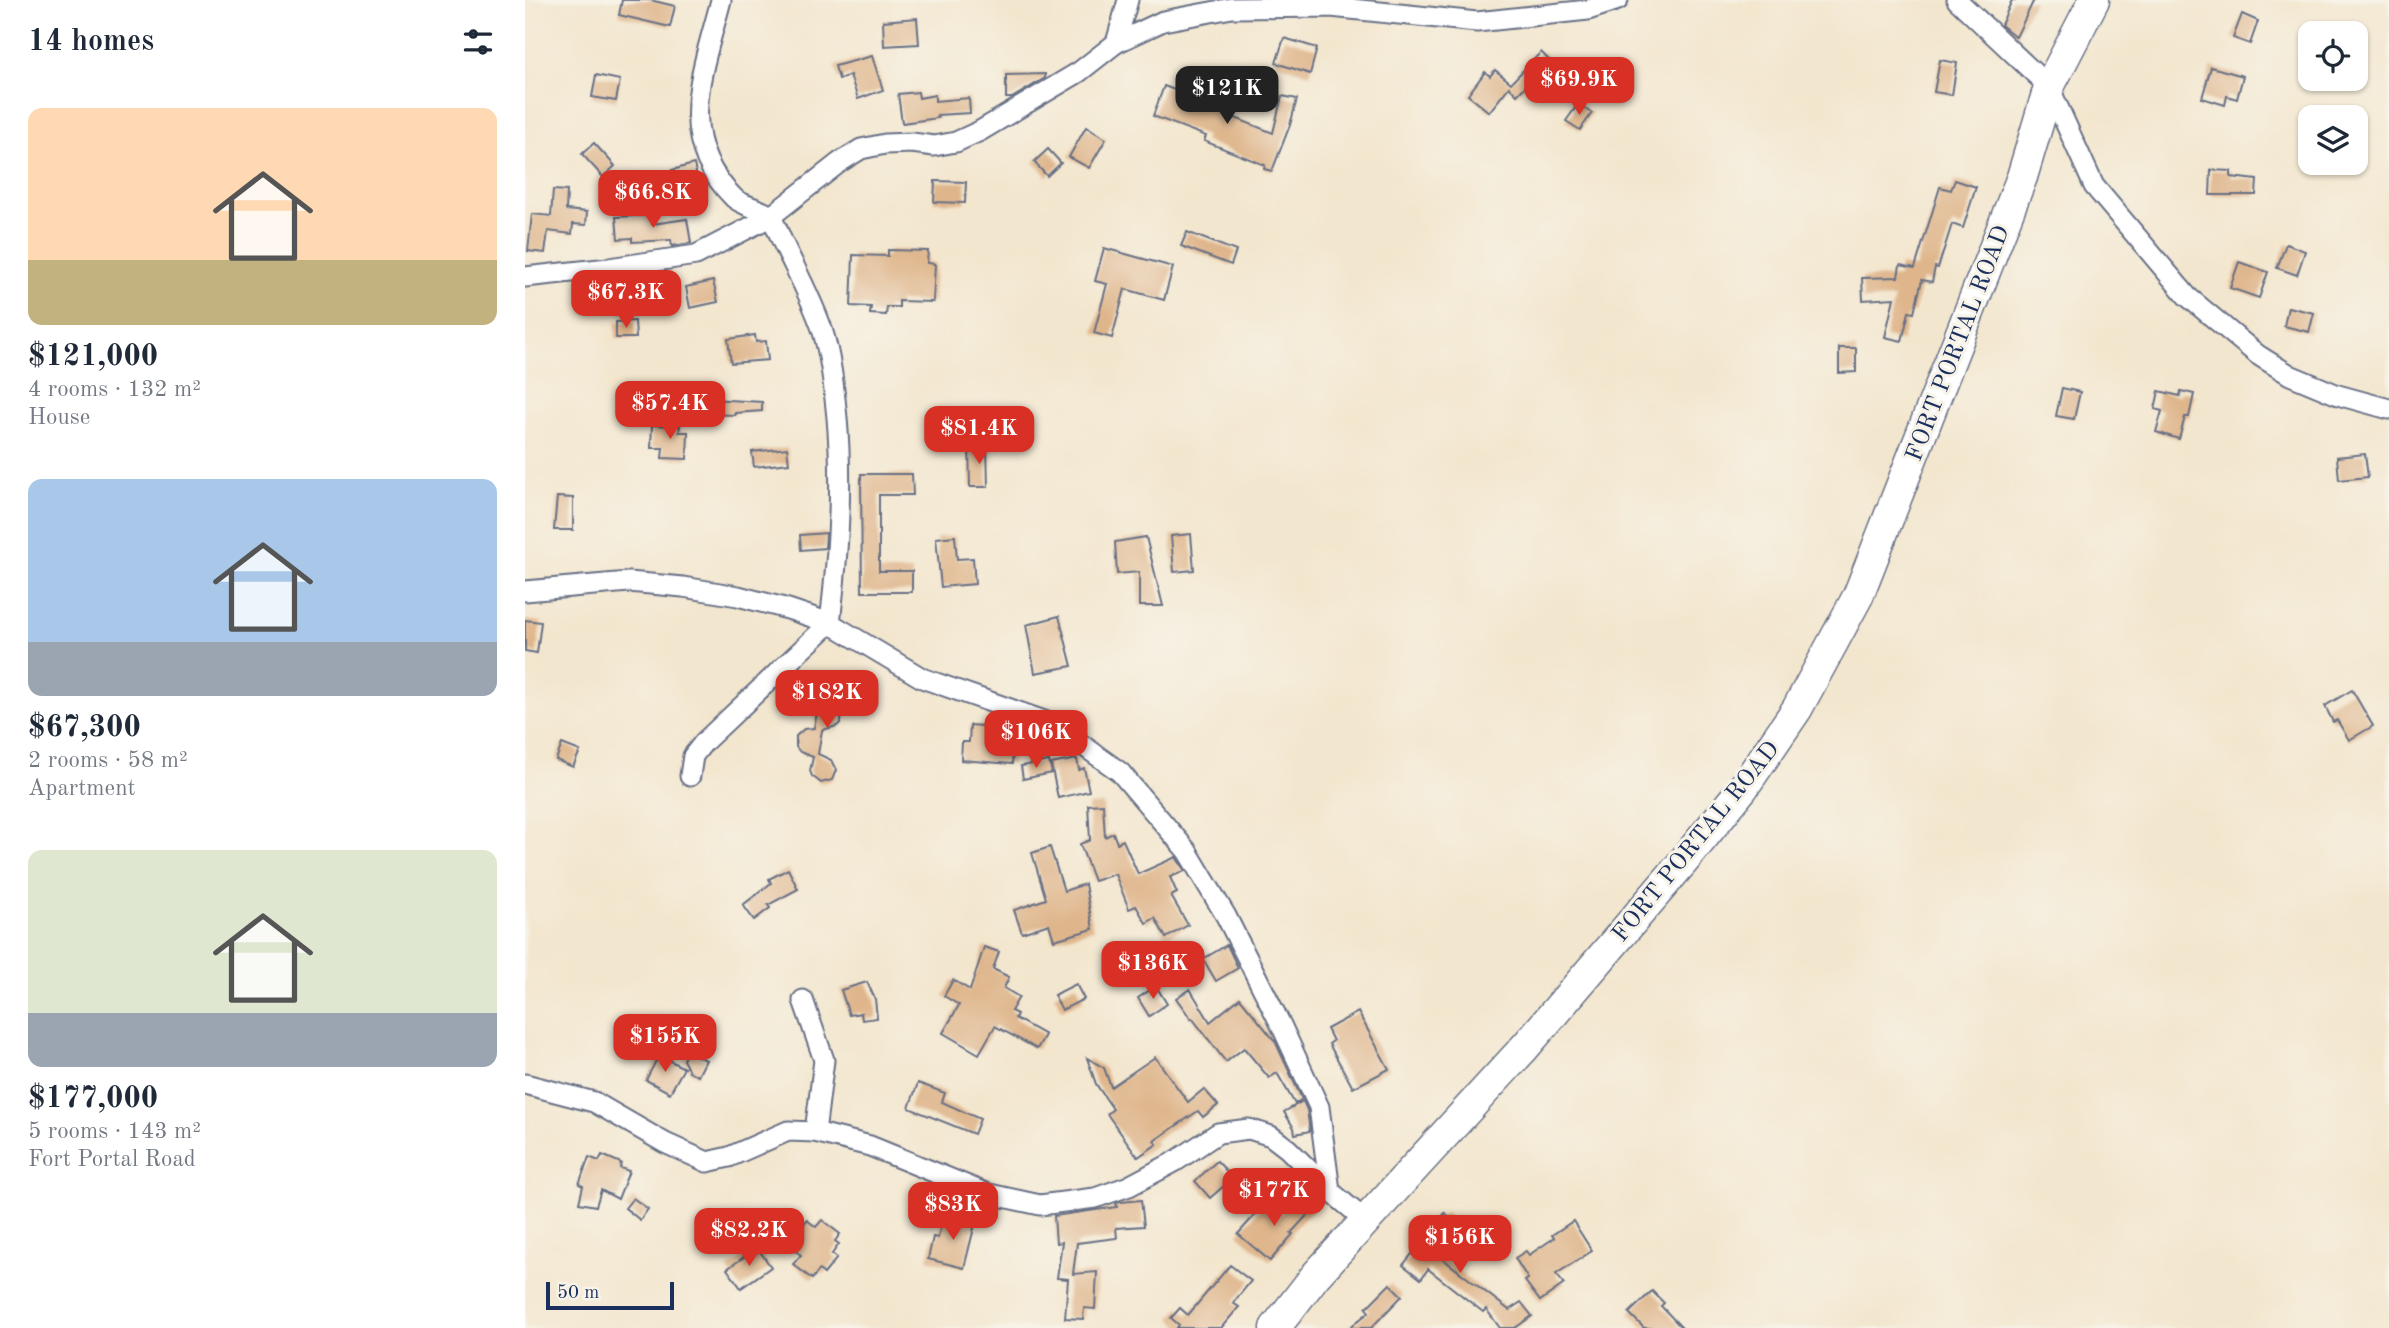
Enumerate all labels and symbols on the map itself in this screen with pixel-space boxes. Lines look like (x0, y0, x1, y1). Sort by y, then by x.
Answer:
pin: $69.9K (1522, 58, 1636, 117)
pin: $121K (1178, 66, 1276, 126)
pin: $66.8K (596, 170, 710, 230)
street label: FORT PORTAL ROAD (1903, 223, 2015, 465)
pin: $67.3K (569, 270, 683, 330)
pin: $57.4K (613, 382, 727, 441)
pin: $81.4K (922, 406, 1036, 466)
pin: $182K (778, 670, 876, 730)
pin: $106K (987, 710, 1085, 770)
street label: FORT PORTAL ROAD (1608, 737, 1785, 947)
pin: $136K (1104, 942, 1202, 1001)
pin: $155K (616, 1014, 714, 1074)
pin: $177K (1225, 1168, 1323, 1228)
pin: $83K (912, 1182, 994, 1242)
pin: $82.2K (692, 1208, 806, 1268)
pin: $156K (1411, 1216, 1509, 1275)
scale bar (546, 1279, 674, 1311)

